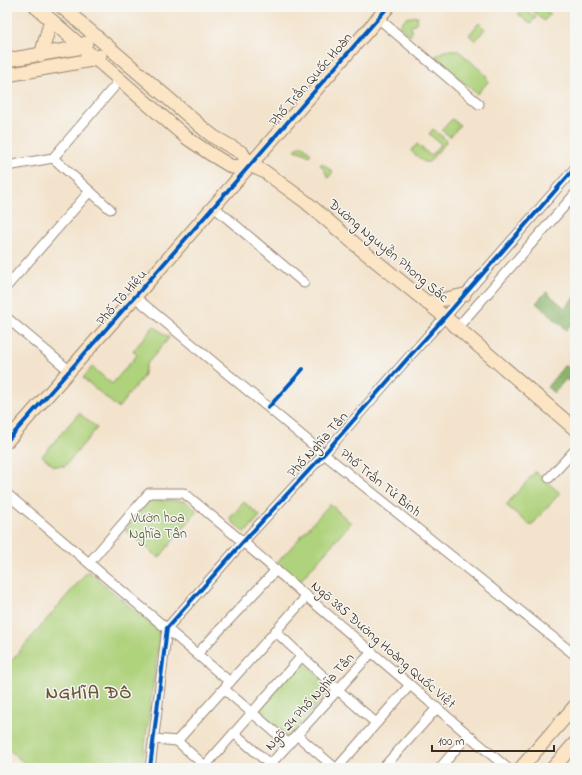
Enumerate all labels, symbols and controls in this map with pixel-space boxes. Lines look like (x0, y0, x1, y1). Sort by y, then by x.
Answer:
street label: Phố Trần Quốc Hoàn (264, 28, 358, 132)
street label: Đường Nguyễn Phong Sắc (322, 194, 453, 309)
street label: Phố Tô Hiệu (92, 265, 153, 331)
street label: Phố Nghĩa Tân (283, 407, 354, 483)
street label: Phố Trần Tử Bình (335, 444, 425, 523)
park label: Vườn hoa Nghĩa Tân (129, 508, 187, 546)
street label: Ngõ 385 Đường Hoàng Quốc Việt (305, 576, 460, 715)
street label: Ngõ 24 Phố Nghĩa Tân (260, 648, 361, 756)
district label: NGHĨA ĐÔ (46, 681, 132, 707)
scale bar (432, 727, 554, 753)
text: 100 m (438, 733, 465, 751)

